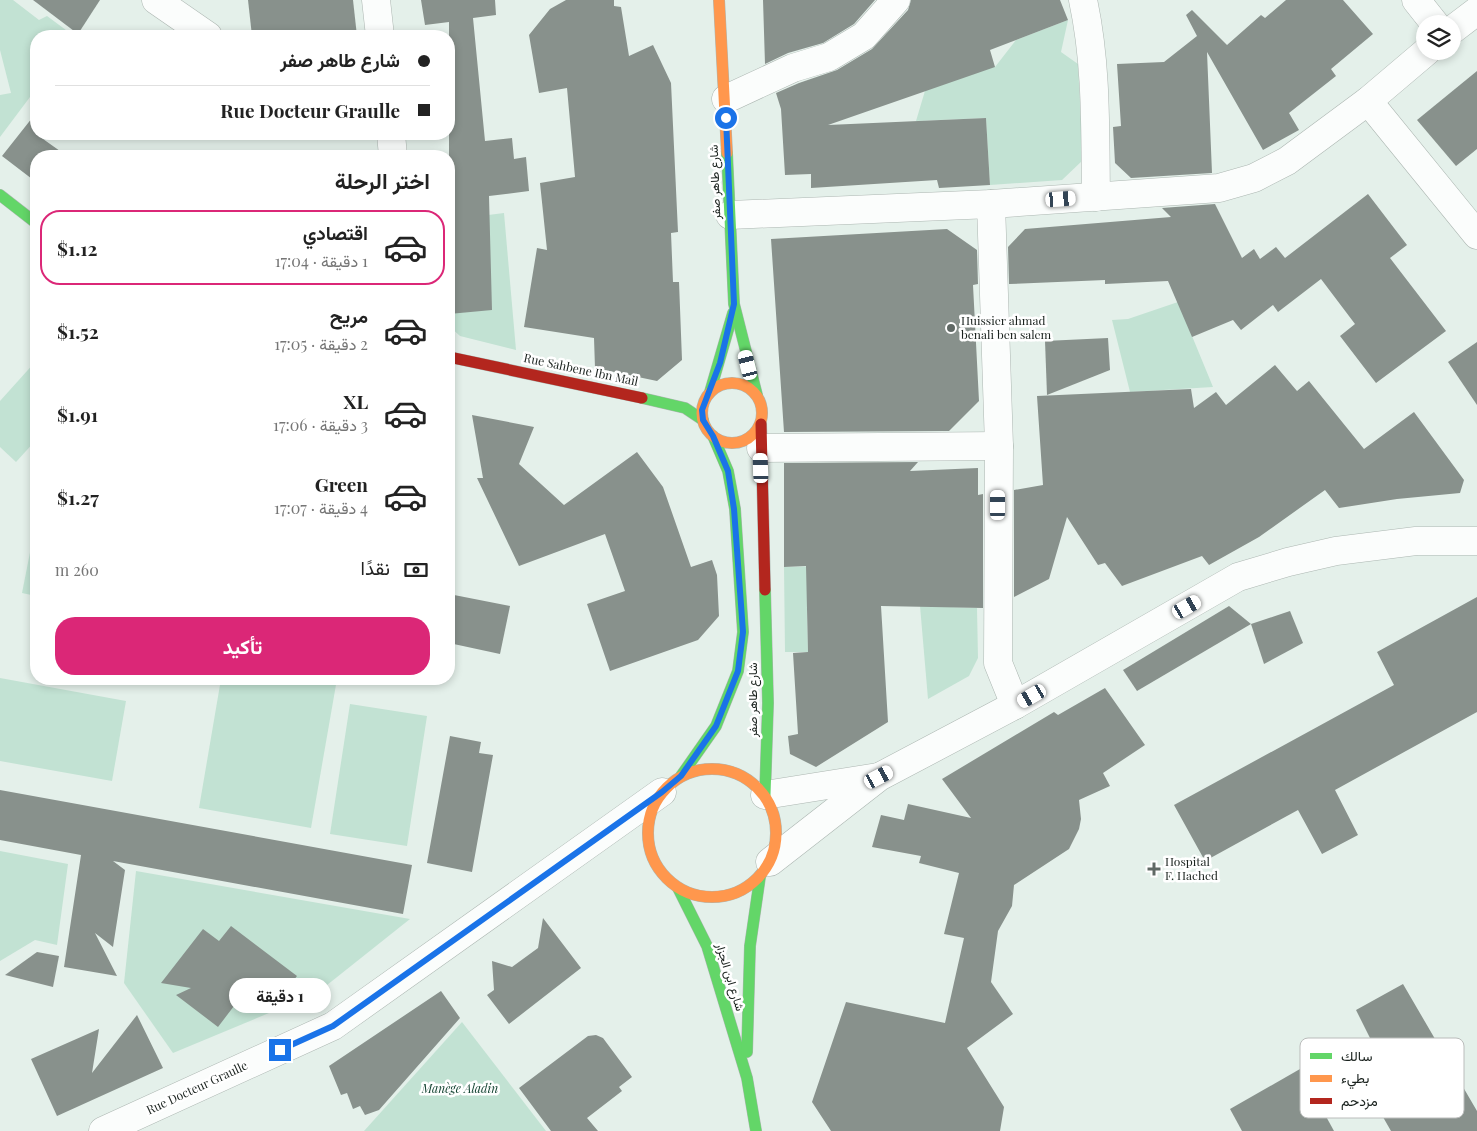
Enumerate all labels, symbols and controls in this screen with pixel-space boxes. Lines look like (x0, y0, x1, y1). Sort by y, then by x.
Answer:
map controls (1416, 15, 1461, 60)
button: layers (1416, 15, 1461, 60)
text: شارع طاهر صفر (280, 46, 400, 72)
text: Rue Docteur Graulle (220, 97, 400, 123)
route start (715, 107, 737, 129)
street label: شارع طاهر صفر (705, 144, 725, 221)
text: اختر الرحلة (335, 165, 430, 195)
car (1045, 190, 1076, 208)
text: اقتصادي (303, 219, 368, 245)
icon: car (383, 225, 428, 270)
text: $1.12 (57, 235, 98, 261)
text: 1 دقيقة · 17:04 (275, 250, 368, 271)
text: مريح (330, 302, 368, 328)
icon: car (383, 308, 428, 353)
place label: Huissier ahmad benali ben salem (961, 312, 1052, 342)
text: $1.52 (57, 318, 99, 344)
marker: Huissier ahmad benali ben salem (945, 322, 957, 334)
text: 2 دقيقة · 17:05 (274, 333, 368, 354)
street label: Rue Sahbene Ibn Mail (522, 349, 640, 389)
car (737, 349, 758, 381)
text: XL (343, 388, 368, 414)
icon: car (383, 391, 428, 436)
text: $1.91 (57, 401, 98, 427)
text: 3 دقيقة · 17:06 (273, 414, 368, 435)
car (752, 453, 769, 483)
text: Green (315, 471, 368, 497)
icon: car (383, 474, 428, 519)
text: $1.27 (57, 484, 99, 510)
car (990, 490, 1005, 520)
text: 4 دقيقة · 17:07 (274, 497, 368, 518)
text: نقدًا (361, 554, 390, 580)
icon: cash (402, 556, 430, 584)
text: 260 m (55, 559, 99, 580)
car (1170, 593, 1203, 621)
button: تأكيد (55, 617, 430, 675)
street label: شارع طاهر صفر (744, 663, 762, 738)
car (1015, 682, 1048, 710)
car (862, 763, 895, 791)
place label: Hospital F. Hached (1165, 853, 1218, 883)
marker: Hospital F. Hached (1147, 862, 1161, 876)
street label: شارع ابن الجزار (711, 940, 749, 1013)
callout: 1 دقيقة (229, 978, 331, 1012)
text: 1 دقيقة (256, 985, 304, 1006)
legend (1300, 1038, 1464, 1118)
route end (269, 1039, 291, 1061)
text: سالك (1341, 1046, 1372, 1065)
street label: Rue Docteur Graulle (143, 1057, 250, 1118)
text: بطيء (1341, 1068, 1369, 1090)
park label: Manège Aladin (421, 1080, 498, 1096)
text: مزدحم (1341, 1091, 1378, 1110)

